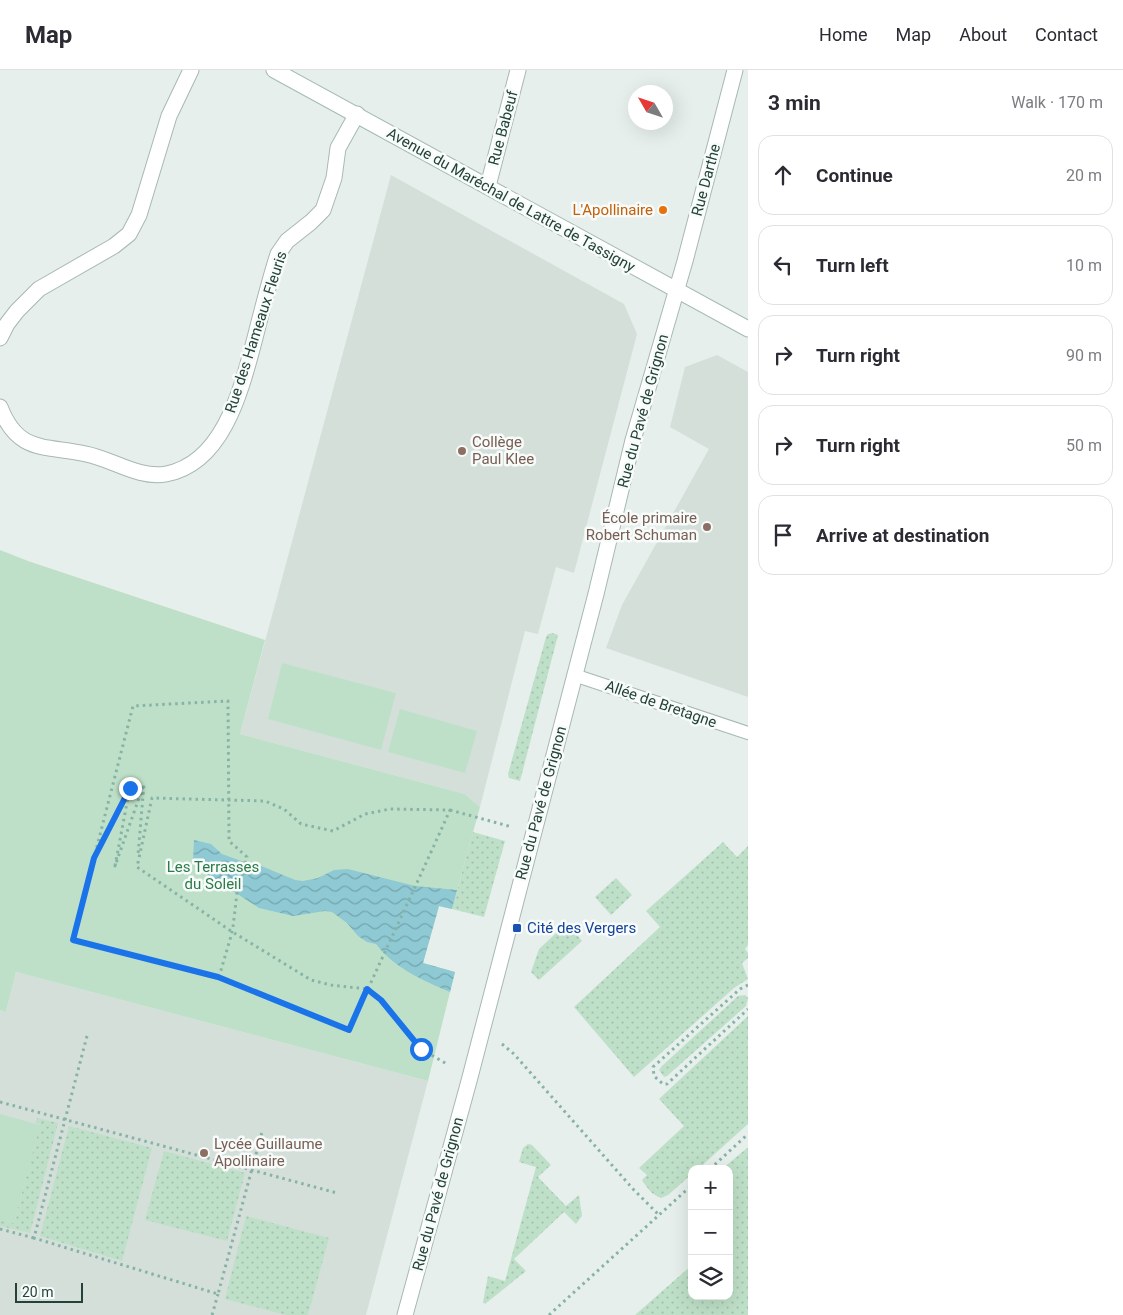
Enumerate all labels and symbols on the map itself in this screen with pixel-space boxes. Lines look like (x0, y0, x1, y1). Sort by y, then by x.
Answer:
north arrow (628, 85, 673, 130)
street label: Rue Babeuf (484, 88, 522, 167)
street label: Avenue du Maréchal de Lattre de Tassigny (384, 124, 638, 276)
street label: Rue Darthe (688, 142, 724, 218)
place label: L'Apollinaire (572, 201, 653, 219)
marker: L'Apollinaire (657, 204, 669, 216)
street label: Rue des Hameaux Fleuris (221, 249, 291, 415)
street label: Rue du Pavé de Grignon (614, 332, 672, 490)
place label: Collège Paul Klee (472, 433, 534, 468)
marker: Collège Paul Klee (456, 445, 468, 457)
place label: École primaire Robert Schuman (586, 509, 697, 544)
marker: École primaire Robert Schuman (701, 521, 713, 533)
street label: Allée de Bretagne (603, 676, 719, 732)
street label: Rue du Pavé de Grignon (512, 724, 570, 882)
route end (119, 777, 142, 800)
park label: Les Terrasses du Soleil (167, 858, 259, 893)
place label: Cité des Vergers (527, 919, 636, 937)
marker: Cité des Vergers (511, 922, 523, 934)
route start (410, 1038, 433, 1061)
street label: Rue du Pavé de Grignon (409, 1115, 467, 1273)
place label: Lycée Guillaume Apollinaire (214, 1135, 323, 1170)
marker: Lycée Guillaume Apollinaire (198, 1147, 210, 1159)
scale bar (15, 1280, 82, 1303)

